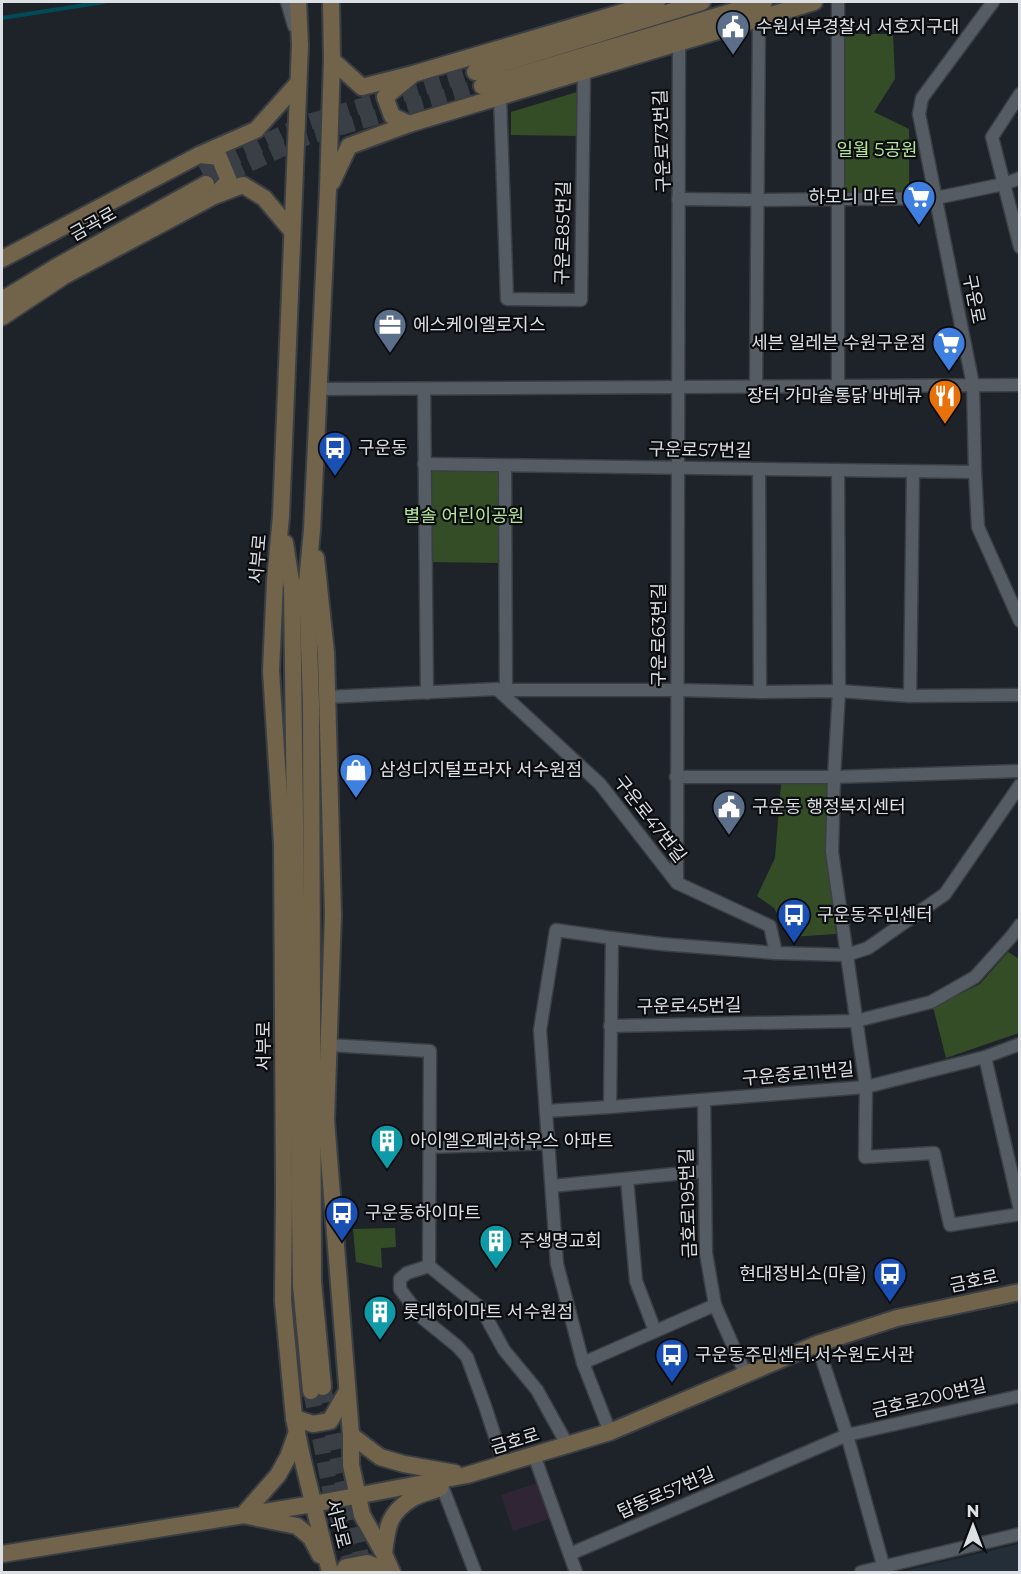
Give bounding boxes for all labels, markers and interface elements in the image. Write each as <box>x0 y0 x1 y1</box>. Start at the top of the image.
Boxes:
public building icon: 수원서부경찰서 서호지구대 <box>715 9 751 56</box>
place label: 수원서부경찰서 서호지구대 <box>756 16 959 38</box>
street label: 구운로73번길 <box>649 89 675 193</box>
park label: 일월 5공원 <box>836 139 918 161</box>
supermarket icon: 하모니 마트 <box>901 179 937 226</box>
street label: 구운로85번길 <box>551 181 575 285</box>
place label: 하모니 마트 <box>808 186 896 208</box>
street label: 금곡로 <box>66 202 120 246</box>
street label: 구운로 <box>958 273 990 325</box>
office icon: 에스케이엘로지스 <box>372 307 408 354</box>
place label: 에스케이엘로지스 <box>413 314 545 336</box>
supermarket icon: 세븐 일레븐 수원구운점 <box>931 325 967 372</box>
place label: 세븐 일레븐 수원구운점 <box>751 332 926 354</box>
restaurant icon: 장터 가마솥통닭 바베큐 <box>927 378 963 425</box>
place label: 장터 가마솥통닭 바베큐 <box>747 385 922 407</box>
bus stop icon: 구운동 <box>317 430 353 477</box>
place label: 구운동 <box>358 437 408 459</box>
street label: 구운로57번길 <box>648 438 752 462</box>
park label: 별솔 어린이공원 <box>404 505 524 527</box>
street label: 서부로 <box>245 533 271 585</box>
street label: 구운로63번길 <box>648 583 670 687</box>
shop icon: 삼성디지털프라자 서수원점 <box>338 752 374 799</box>
place label: 삼성디지털프라자 서수원점 <box>379 759 582 781</box>
street label: 구운로47번길 <box>609 771 691 867</box>
public building icon: 구운동 행정복지센터 <box>711 789 747 836</box>
place label: 구운동 행정복지센터 <box>752 796 906 818</box>
bus stop icon: 구운동주민센터 <box>776 897 812 944</box>
place label: 구운동주민센터 <box>817 904 933 926</box>
street label: 구운로45번길 <box>636 994 742 1018</box>
street label: 서부로 <box>253 1021 275 1071</box>
street label: 구운중로11번길 <box>741 1058 855 1090</box>
building icon: 아이엘오페라하우스 아파트 <box>369 1123 405 1170</box>
place label: 아이엘오페라하우스 아파트 <box>410 1130 613 1152</box>
street label: 금호로195번길 <box>675 1147 701 1259</box>
bus stop icon: 구운동하이마트 <box>324 1195 360 1242</box>
place label: 구운동하이마트 <box>365 1202 481 1224</box>
building icon: 주생명교회 <box>478 1223 514 1270</box>
place label: 주생명교회 <box>519 1230 602 1252</box>
bus stop icon: 현대정비소(마을) <box>872 1256 908 1303</box>
place label: 현대정비소(마을) <box>739 1263 867 1285</box>
street label: 금호로 <box>947 1265 1001 1297</box>
building icon: 롯데하이마트 서수원점 <box>362 1294 398 1341</box>
place label: 롯데하이마트 서수원점 <box>403 1301 573 1323</box>
bus stop icon: 구운동주민센터.서수원도서관 <box>654 1337 690 1384</box>
place label: 구운동주민센터.서수원도서관 <box>695 1344 915 1366</box>
street label: 금호로200번길 <box>870 1374 988 1422</box>
street label: 금호로 <box>488 1423 542 1459</box>
street label: 탑동로57번길 <box>614 1463 718 1523</box>
north arrow <box>943 1496 1003 1556</box>
street label: 서부로 <box>321 1497 355 1551</box>
text: N <box>967 1502 979 1521</box>

